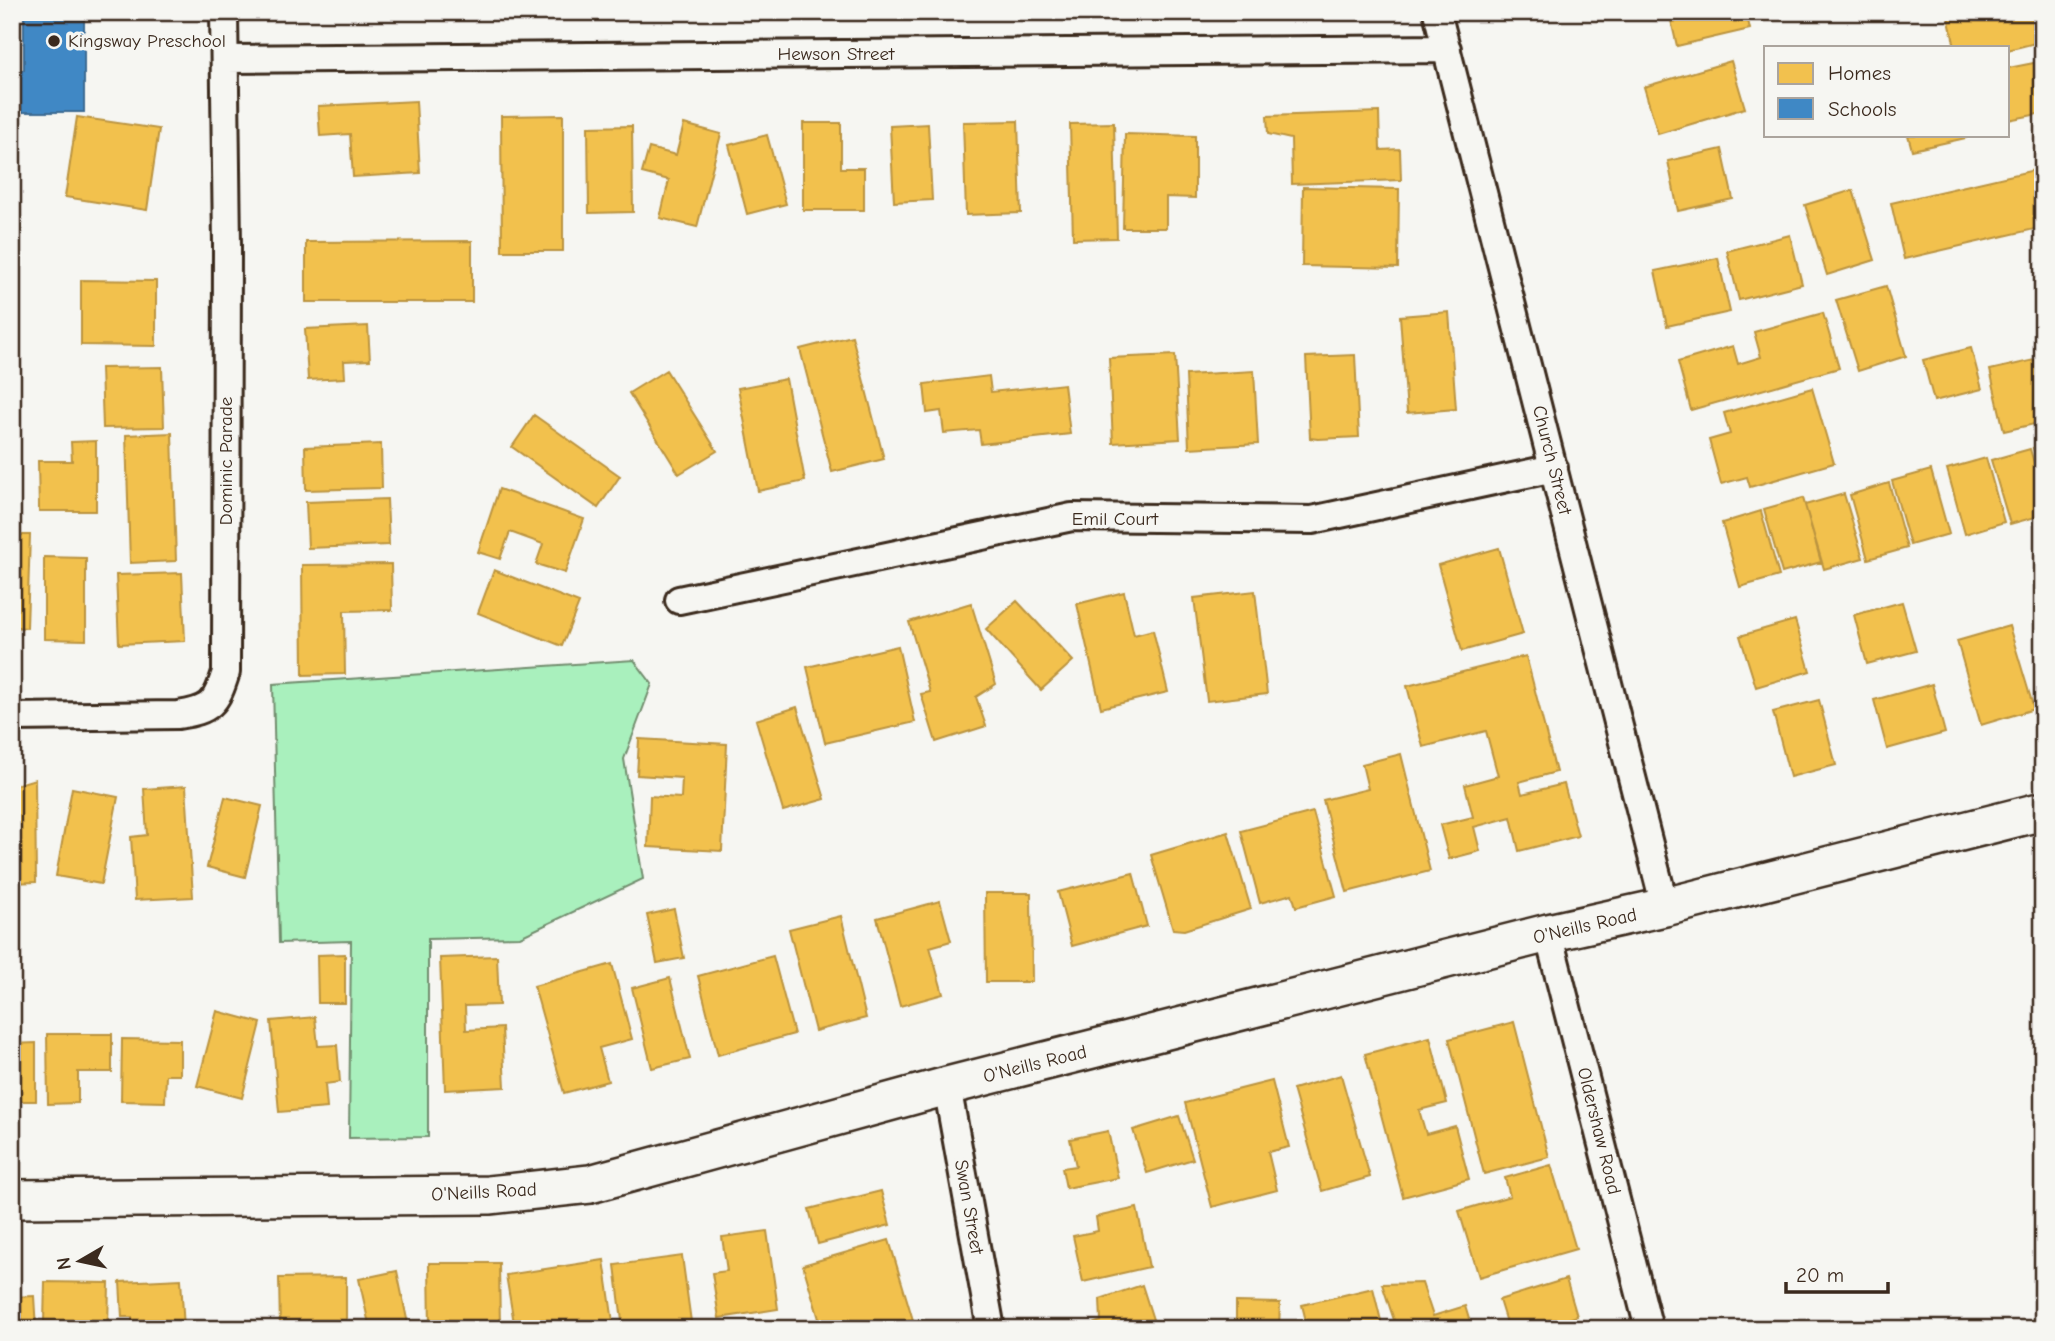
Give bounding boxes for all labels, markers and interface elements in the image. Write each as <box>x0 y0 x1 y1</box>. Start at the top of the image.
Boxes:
place label: Kingsway Preschool <box>68 30 226 52</box>
marker: Kingsway Preschool <box>46 33 62 49</box>
street label: Hewson Street <box>778 43 895 65</box>
legend <box>1764 46 2010 136</box>
text: Homes <box>1828 61 1891 85</box>
text: Schools <box>1828 97 1897 121</box>
street label: Dominic Parade <box>215 397 237 525</box>
street label: Church Street <box>1528 403 1576 517</box>
street label: Emil Court <box>1072 508 1159 530</box>
street label: O'Neills Road <box>1531 903 1639 949</box>
street label: O'Neills Road <box>981 1041 1089 1087</box>
street label: Oldershaw Road <box>1573 1065 1625 1197</box>
street label: Swan Street <box>950 1158 988 1257</box>
street label: O'Neills Road <box>431 1178 537 1206</box>
north arrow <box>46 1226 116 1296</box>
scale bar <box>1786 1250 1887 1294</box>
text: N <box>52 1256 76 1271</box>
text: 20 m <box>1796 1263 1844 1287</box>

